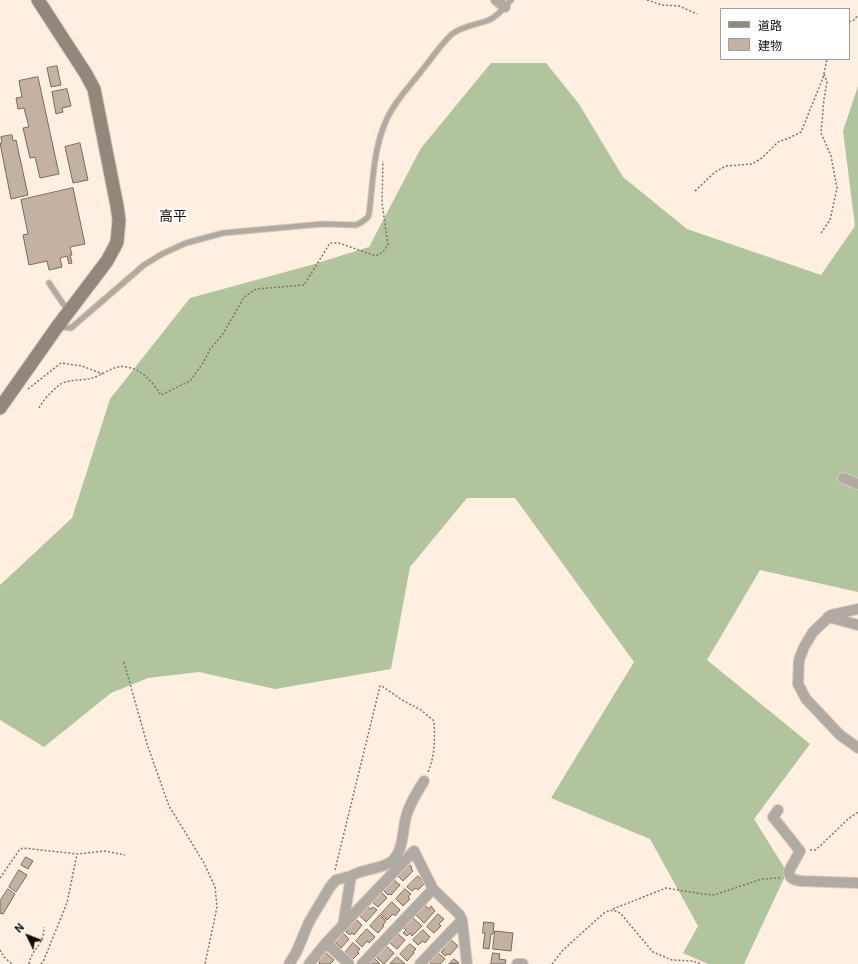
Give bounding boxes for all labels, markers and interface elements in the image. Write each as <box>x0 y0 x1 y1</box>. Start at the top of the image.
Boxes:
legend <box>720 8 850 60</box>
text: 道路 <box>758 18 782 32</box>
text: 建物 <box>758 38 782 52</box>
district label: 高平 <box>159 208 187 224</box>
north arrow <box>8 916 48 956</box>
text: N <box>11 920 26 935</box>

